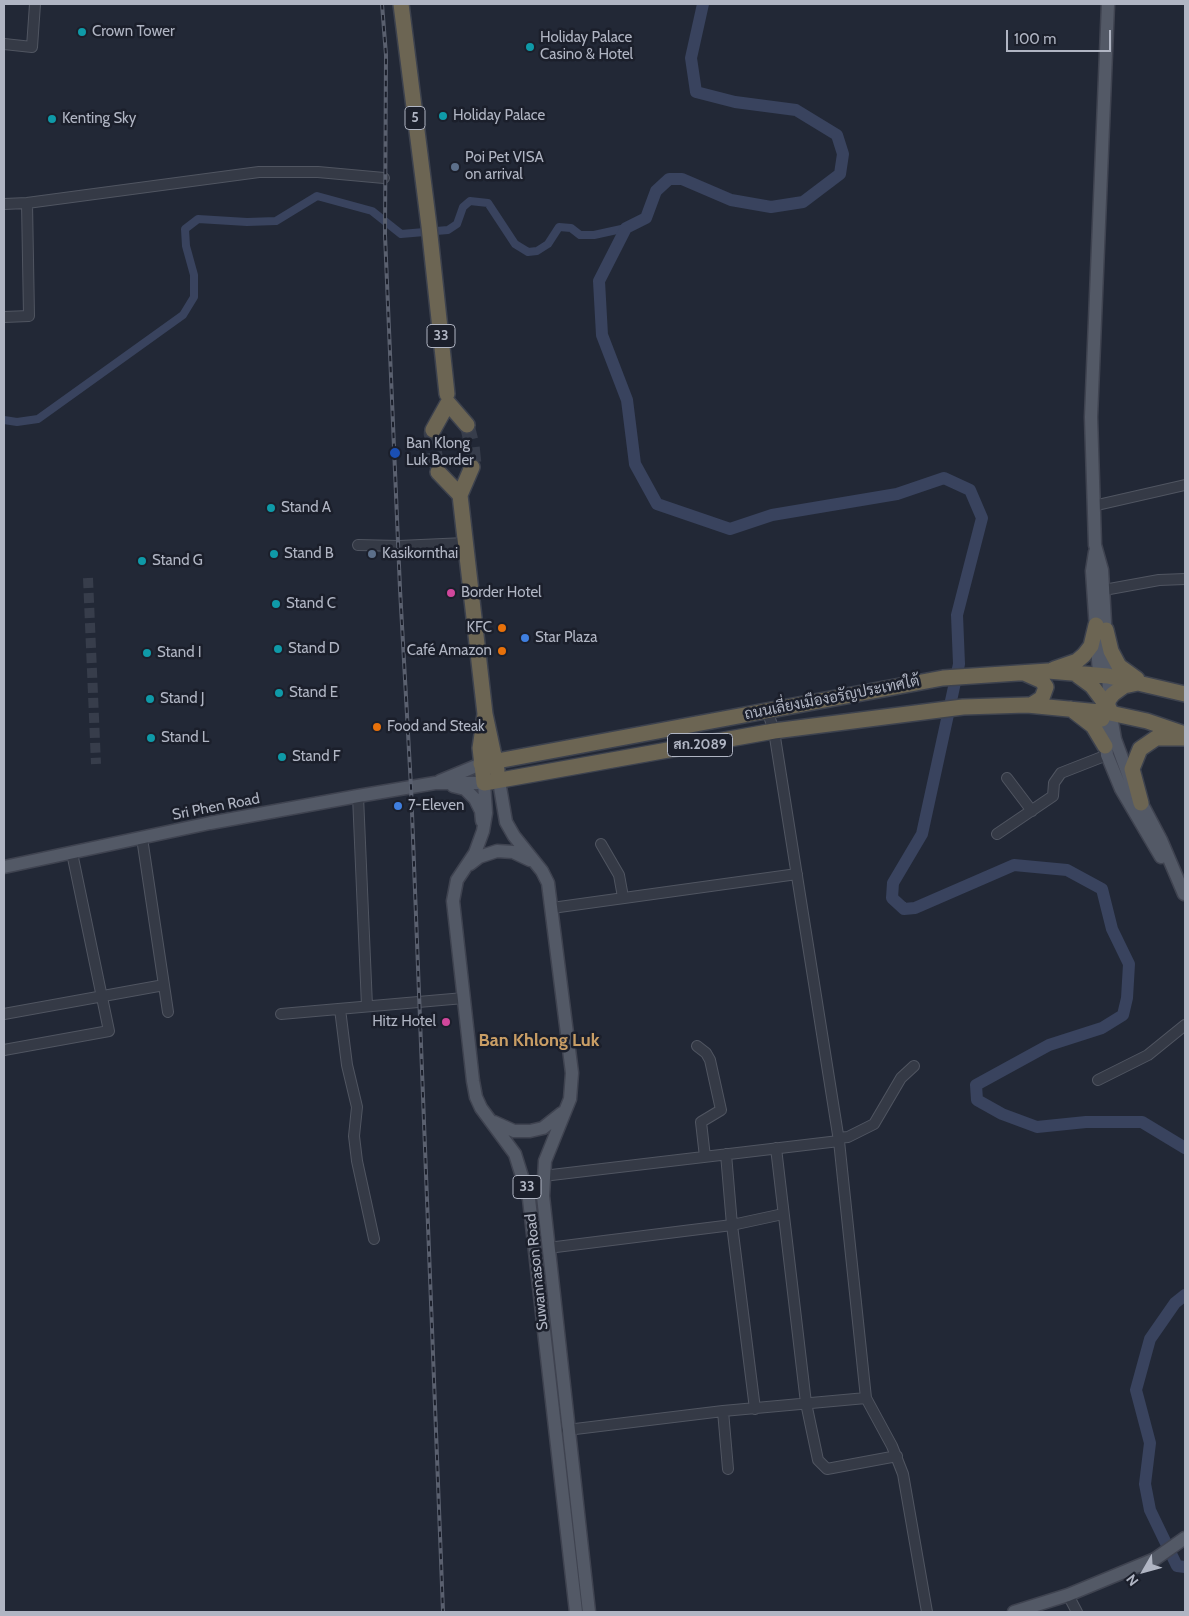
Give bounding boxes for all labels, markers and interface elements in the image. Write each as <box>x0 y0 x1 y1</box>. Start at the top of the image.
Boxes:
scale bar <box>1009 20 1114 52</box>
place label: Crown Tower <box>92 23 175 41</box>
marker: Crown Tower <box>76 26 88 38</box>
place label: Holiday Palace Casino & Hotel <box>540 29 633 64</box>
text: 100 m <box>1014 30 1056 48</box>
marker: Holiday Palace Casino & Hotel <box>524 41 536 53</box>
road number: 5 <box>405 106 425 130</box>
place label: Holiday Palace <box>453 107 545 125</box>
place label: Kenting Sky <box>62 110 136 128</box>
marker: Holiday Palace <box>437 110 449 122</box>
marker: Kenting Sky <box>46 113 58 125</box>
place label: Poi Pet VISA on arrival <box>465 149 544 184</box>
marker: Poi Pet VISA on arrival <box>449 161 461 173</box>
road number: 33 <box>427 324 455 348</box>
place label: Ban Klong Luk Border <box>406 435 474 470</box>
marker: Ban Klong Luk Border <box>388 446 402 460</box>
place label: Stand A <box>281 499 331 517</box>
marker: Stand A <box>265 502 277 514</box>
place label: Stand B <box>284 545 334 563</box>
place label: Kasikornthai <box>382 545 458 563</box>
marker: Stand B <box>268 548 280 560</box>
marker: Kasikornthai <box>366 548 378 560</box>
place label: Stand G <box>152 552 203 570</box>
marker: Stand G <box>136 555 148 567</box>
place label: Border Hotel <box>461 584 542 602</box>
marker: Border Hotel <box>445 587 457 599</box>
place label: Stand C <box>286 595 336 613</box>
marker: Stand C <box>270 598 282 610</box>
place label: KFC <box>467 619 492 637</box>
marker: KFC <box>496 622 508 634</box>
place label: Star Plaza <box>535 629 597 647</box>
marker: Star Plaza <box>519 632 531 644</box>
place label: Stand D <box>288 640 340 658</box>
place label: Café Amazon <box>407 642 492 660</box>
marker: Stand D <box>272 643 284 655</box>
place label: Stand I <box>157 644 202 662</box>
marker: Café Amazon <box>496 645 508 657</box>
marker: Stand I <box>141 647 153 659</box>
street label: ถนนเลี่ยงเมืองอรัญประเทศใต้ <box>743 672 921 724</box>
place label: Stand E <box>289 684 338 702</box>
marker: Stand E <box>273 687 285 699</box>
place label: Stand J <box>160 690 205 708</box>
marker: Stand J <box>144 693 156 705</box>
place label: Food and Steak <box>387 718 485 736</box>
marker: Food and Steak <box>371 721 383 733</box>
place label: Stand L <box>161 729 209 747</box>
marker: Stand L <box>145 732 157 744</box>
road number: สก.2089 <box>668 734 732 756</box>
place label: Stand F <box>292 748 341 766</box>
marker: Stand F <box>276 751 288 763</box>
street label: Sri Phen Road <box>171 790 261 824</box>
place label: 7-Eleven <box>408 797 464 815</box>
marker: 7-Eleven <box>392 800 404 812</box>
place label: Hitz Hotel <box>372 1013 436 1031</box>
marker: Hitz Hotel <box>440 1016 452 1028</box>
district label: Ban Khlong Luk <box>479 1030 599 1052</box>
road number: 33 <box>513 1176 541 1198</box>
street label: Suwannason Road <box>522 1213 552 1331</box>
north arrow <box>1119 1546 1169 1596</box>
text: N <box>1122 1571 1142 1590</box>

